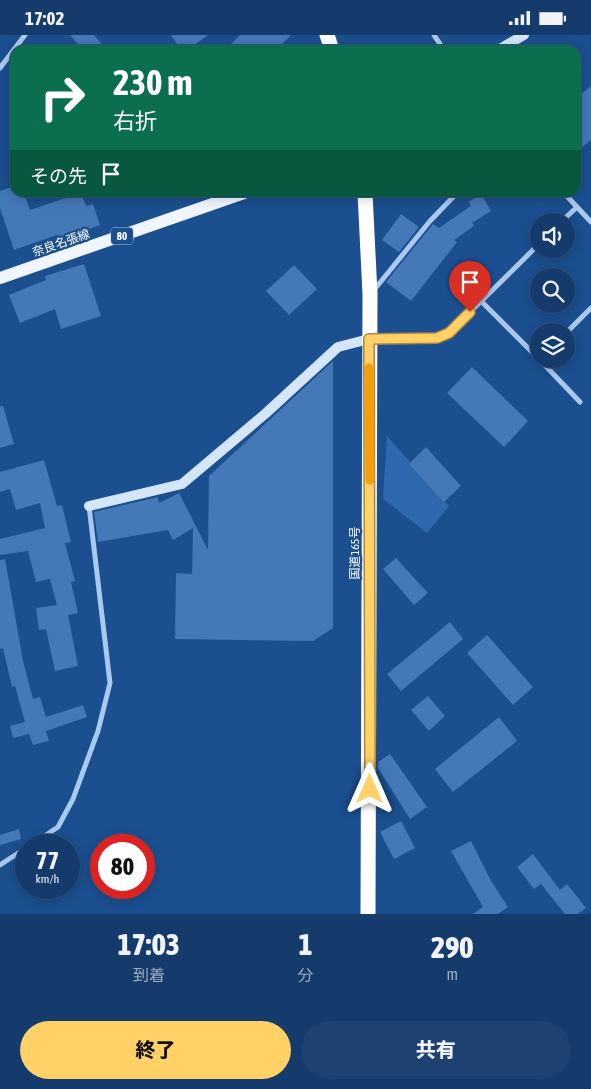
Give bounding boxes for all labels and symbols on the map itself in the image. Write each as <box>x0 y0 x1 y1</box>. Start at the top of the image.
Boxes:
street label: 奈良名張線 <box>30 227 92 259</box>
road number: 80 <box>111 227 133 245</box>
pin <box>449 261 491 312</box>
street label: 国道165号 <box>348 527 362 579</box>
position arrow <box>343 762 395 814</box>
speed limit sign: 80 <box>90 834 155 899</box>

